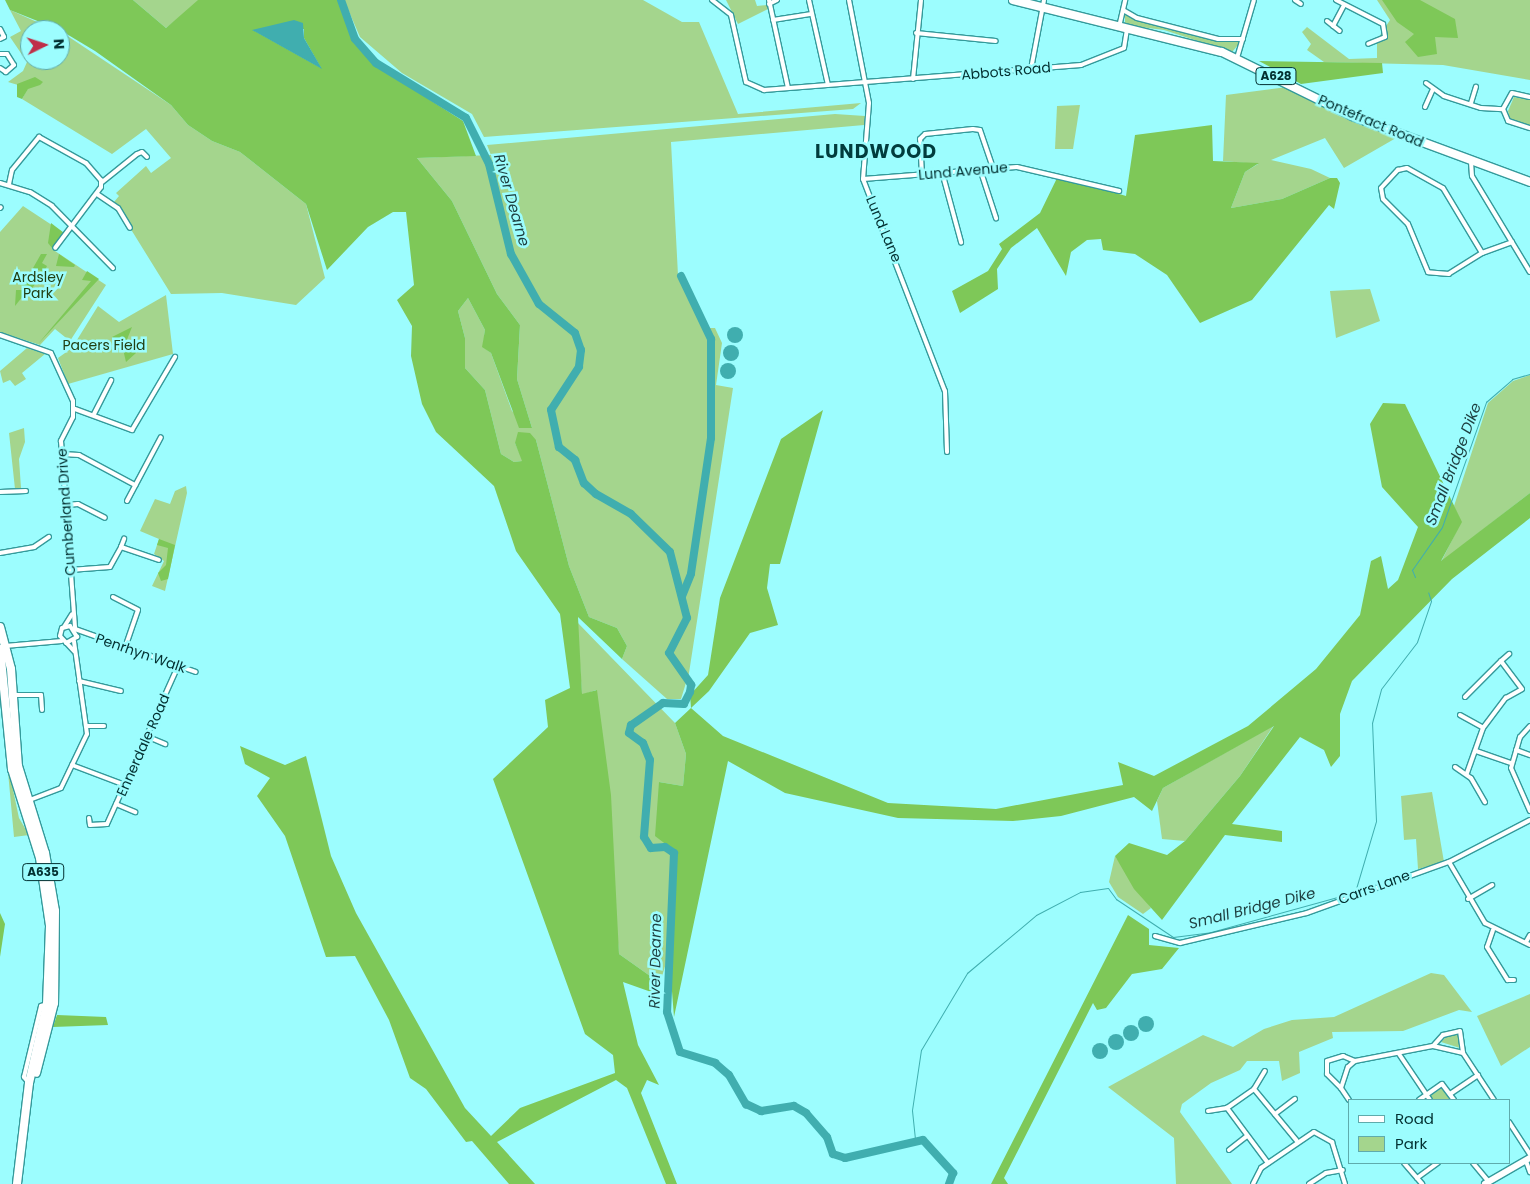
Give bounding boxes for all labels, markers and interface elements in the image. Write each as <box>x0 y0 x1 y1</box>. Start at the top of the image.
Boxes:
north arrow <box>20 20 70 70</box>
text: N <box>49 38 69 50</box>
street label: Abbots Road <box>961 59 1051 83</box>
road number: A628 <box>1255 66 1297 85</box>
street label: Pontefract Road <box>1316 91 1426 151</box>
district label: LUNDWOOD <box>814 141 938 163</box>
water label: River Dearne <box>490 152 534 248</box>
street label: Lund Avenue <box>918 159 1008 183</box>
street label: Lund Lane <box>863 193 905 265</box>
park label: Ardsley Park <box>12 269 64 302</box>
park label: Pacers Field <box>62 337 146 353</box>
water label: Small Bridge Dike <box>1421 400 1485 528</box>
street label: Cumberland Drive <box>53 448 79 576</box>
street label: Penrhyn Walk <box>94 630 188 676</box>
street label: Ennerdale Road <box>113 691 173 799</box>
road number: A635 <box>22 862 64 882</box>
street label: Carrs Lane <box>1336 866 1412 908</box>
water label: Small Bridge Dike <box>1187 884 1317 932</box>
water label: River Dearne <box>645 913 665 1009</box>
legend <box>1348 1099 1510 1164</box>
text: Road <box>1395 1108 1434 1129</box>
text: Park <box>1395 1133 1427 1154</box>

